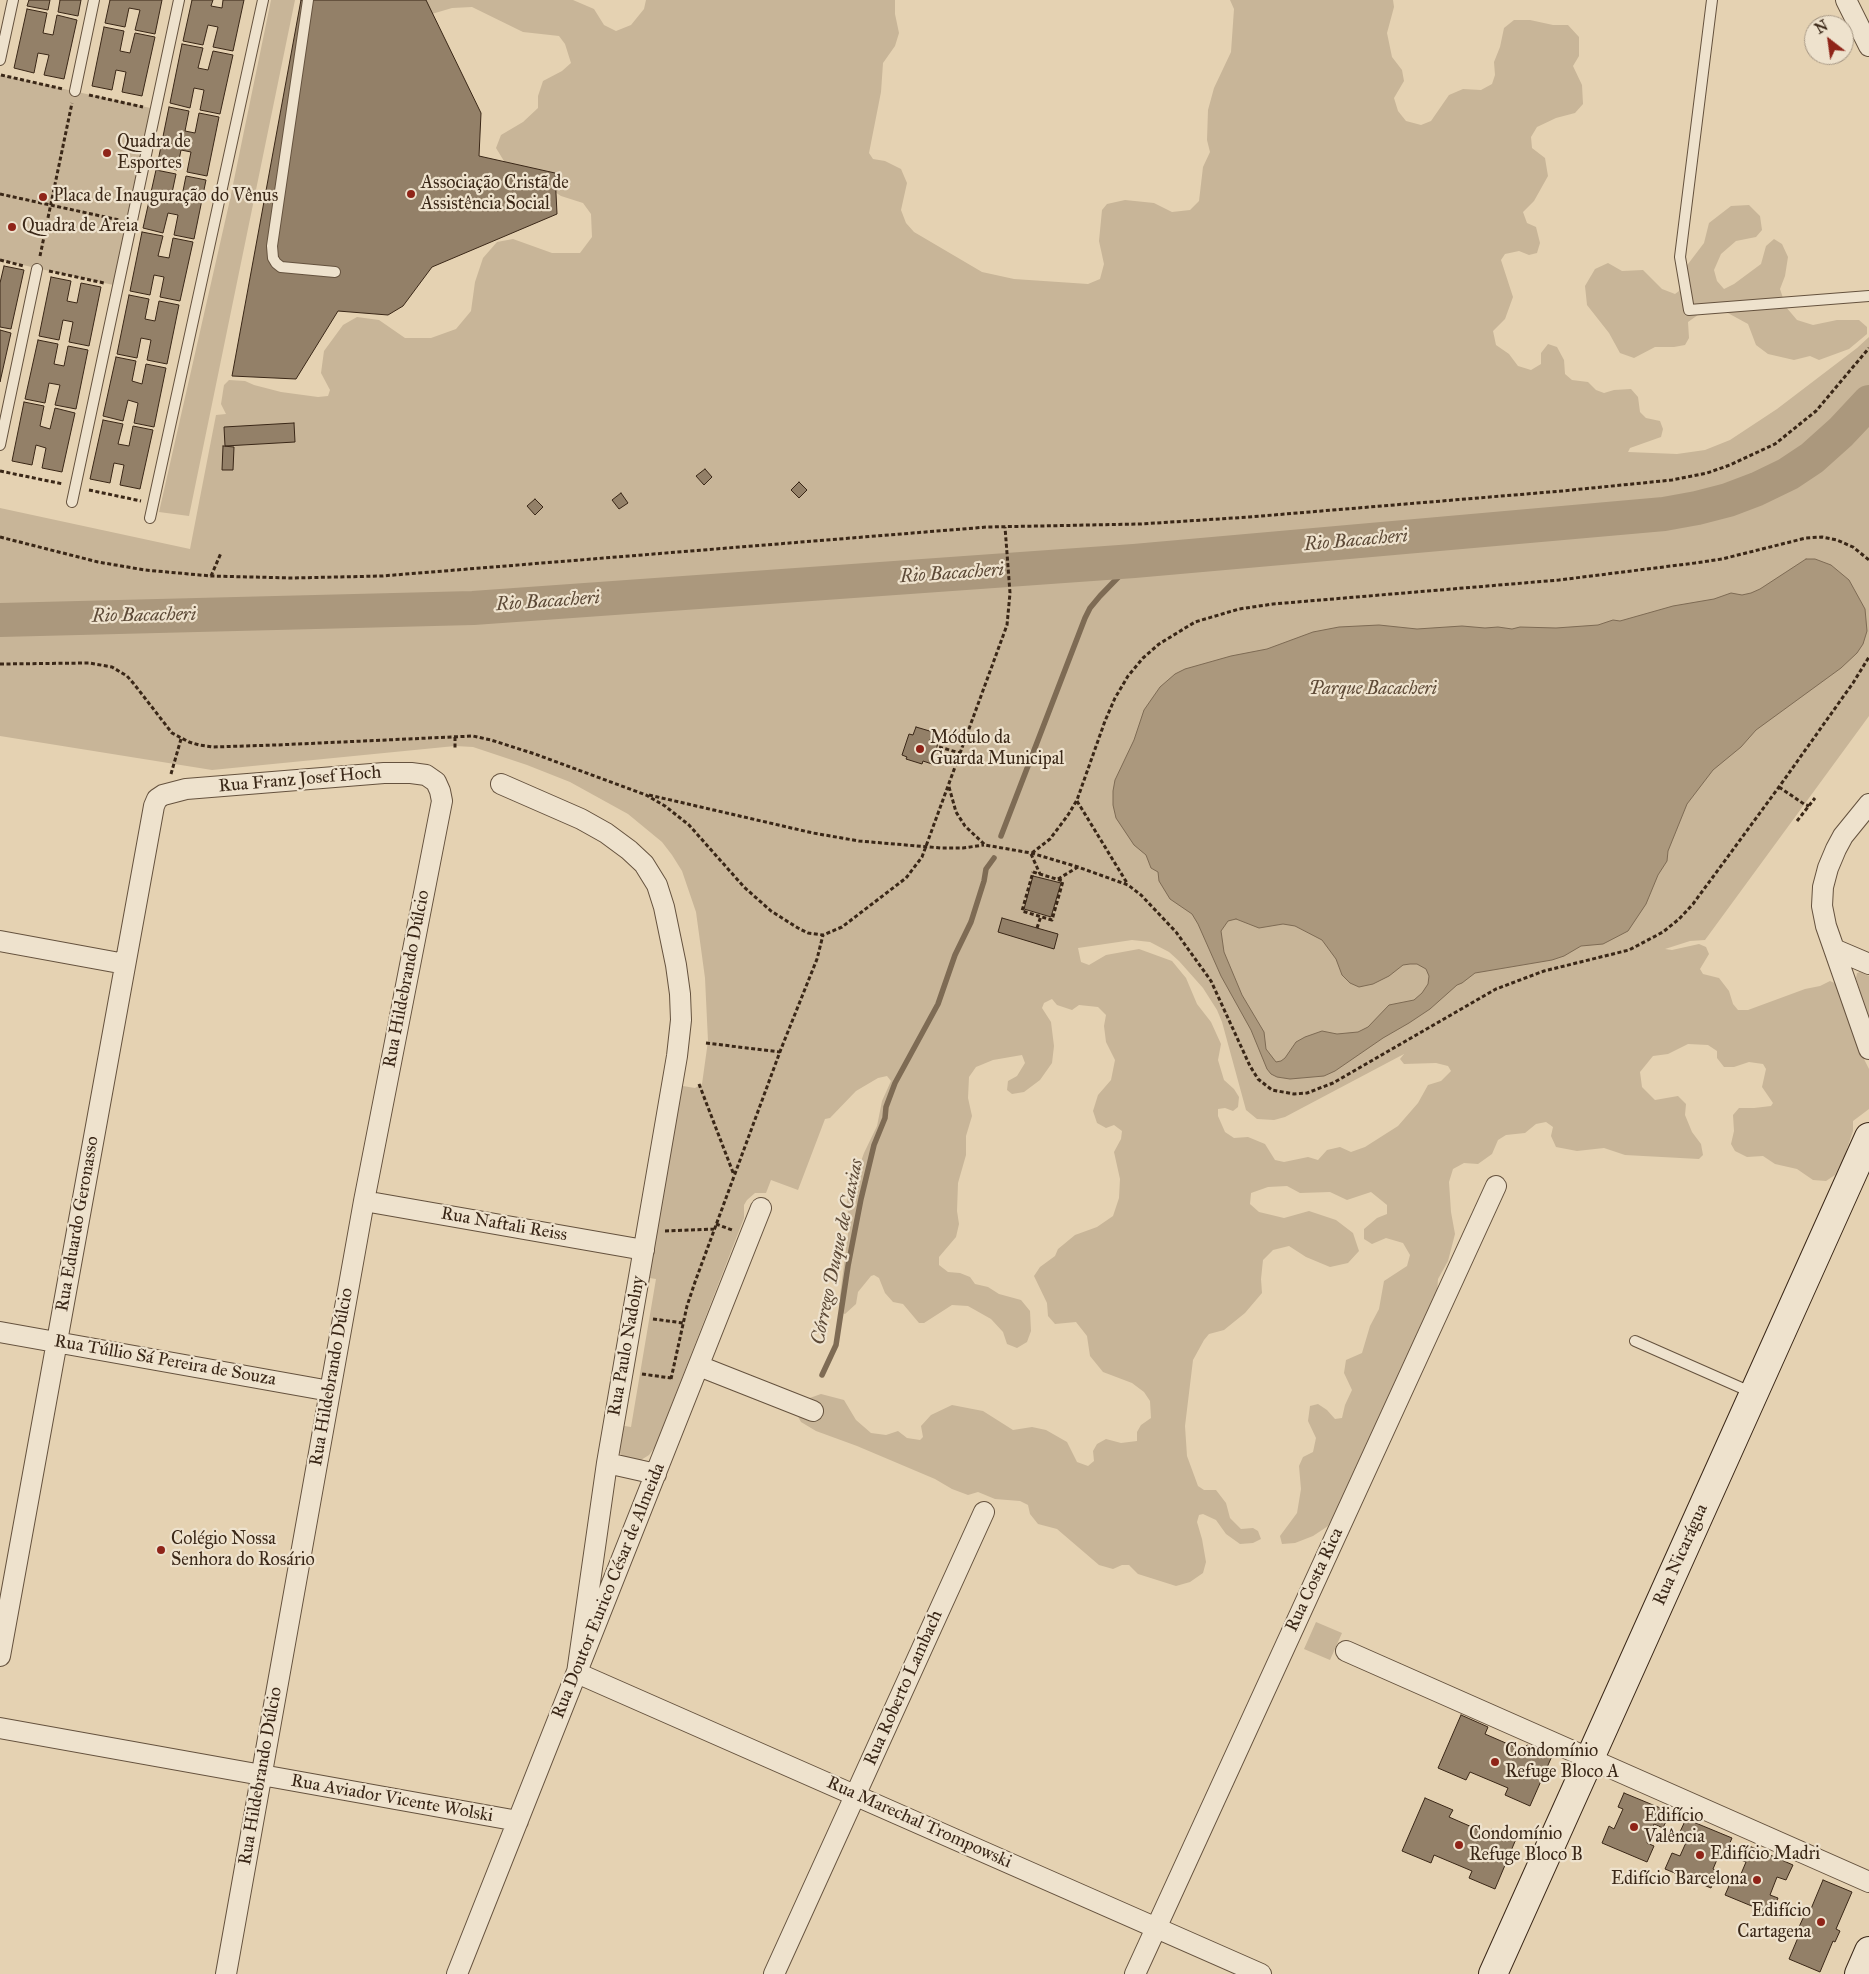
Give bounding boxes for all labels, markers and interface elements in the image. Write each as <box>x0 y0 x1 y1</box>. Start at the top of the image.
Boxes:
north arrow <box>1804 15 1854 65</box>
text: N <box>1812 17 1831 38</box>
place label: Quadra de Esportes <box>117 132 191 174</box>
marker: Quadra de Esportes <box>101 147 113 159</box>
place label: Associação Cristã de Assistência Social <box>421 173 569 215</box>
place label: Placa de Inauguração do Vênus <box>53 186 278 208</box>
marker: Associação Cristã de Assistência Social <box>405 188 417 200</box>
marker: Placa de Inauguração do Vênus <box>37 191 49 203</box>
place label: Quadra de Areia <box>22 216 138 238</box>
marker: Quadra de Areia <box>6 221 18 233</box>
water label: Rio Bacacheri <box>1303 525 1409 557</box>
water label: Rio Bacacheri <box>899 559 1005 589</box>
water label: Rio Bacacheri <box>495 587 601 617</box>
water label: Rio Bacacheri <box>92 604 196 628</box>
park label: Parque Bacacheri <box>1309 679 1437 701</box>
place label: Módulo da Guarda Municipal <box>930 728 1064 771</box>
marker: Módulo da Guarda Municipal <box>914 743 926 755</box>
street label: Rua Franz Josef Hoch <box>218 762 382 798</box>
street label: Rua Hildebrando Dúlcio <box>379 888 435 1070</box>
street label: Rua Eduardo Geronasso <box>52 1135 104 1313</box>
water label: Córrego Duque de Caxias <box>807 1157 869 1347</box>
street label: Rua Naftali Reiss <box>439 1203 569 1247</box>
street label: Rua Paulo Nadolny <box>604 1274 650 1418</box>
street label: Rua Hildebrando Dúlcio <box>306 1286 358 1468</box>
street label: Rua Túllio Sá Pereira de Souza <box>52 1331 278 1391</box>
street label: Rua Doutor Eurico César de Almeida <box>548 1460 670 1722</box>
street label: Rua Nicarágua <box>1649 1501 1713 1609</box>
street label: Rua Costa Rica <box>1282 1525 1348 1635</box>
place label: Colégio Nossa Senhora do Rosário <box>171 1529 315 1572</box>
marker: Colégio Nossa Senhora do Rosário <box>155 1544 167 1556</box>
street label: Rua Roberto Lambach <box>860 1607 948 1769</box>
street label: Rua Hildebrando Dúlcio <box>235 1685 287 1867</box>
place label: Condomínio Refuge Bloco A <box>1505 1741 1619 1784</box>
marker: Condomínio Refuge Bloco A <box>1489 1756 1501 1768</box>
street label: Rua Aviador Vicente Wolski <box>289 1771 495 1827</box>
street label: Rua Marechal Trompowski <box>823 1772 1015 1874</box>
place label: Edifício Valência <box>1644 1806 1705 1848</box>
marker: Edifício Valência <box>1628 1821 1640 1833</box>
place label: Condomínio Refuge Bloco B <box>1469 1824 1583 1866</box>
marker: Condomínio Refuge Bloco B <box>1453 1839 1465 1851</box>
place label: Edifício Madri <box>1710 1844 1820 1866</box>
marker: Edifício Madri <box>1694 1849 1706 1861</box>
place label: Edifício Barcelona <box>1611 1869 1747 1891</box>
marker: Edifício Barcelona <box>1751 1874 1763 1886</box>
place label: Edifício Cartagena <box>1737 1901 1811 1944</box>
marker: Edifício Cartagena <box>1815 1916 1827 1928</box>

